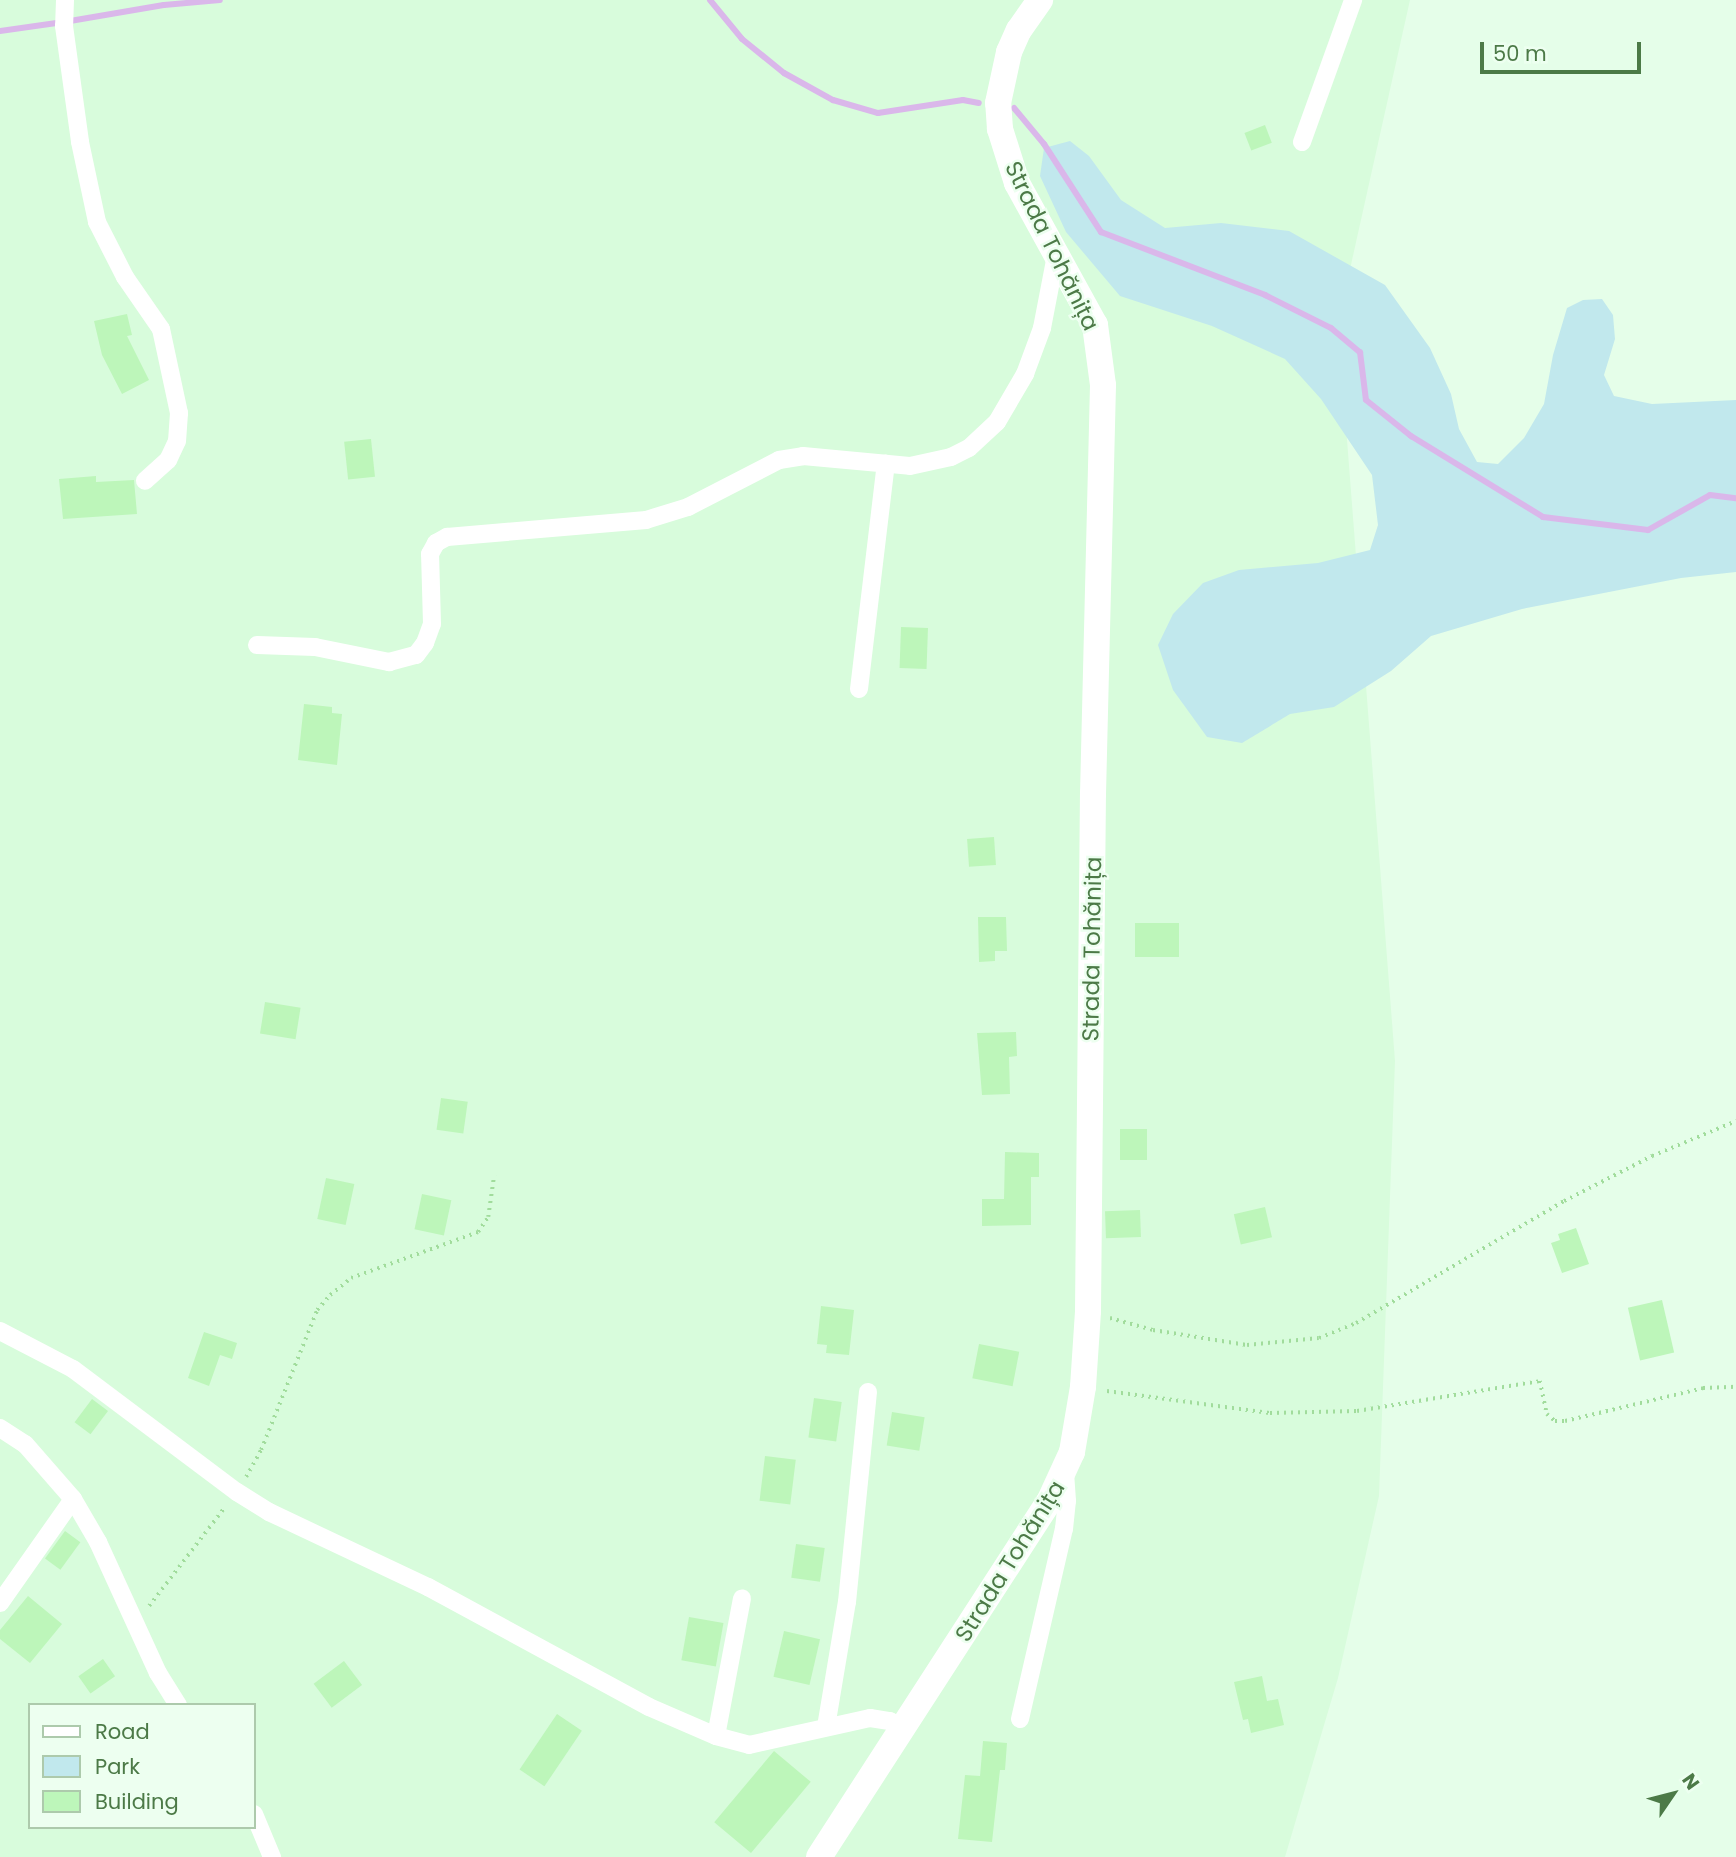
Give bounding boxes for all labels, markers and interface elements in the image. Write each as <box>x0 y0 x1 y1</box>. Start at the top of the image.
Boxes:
scale bar <box>1484 28 1645 72</box>
text: 50 m <box>1493 39 1547 68</box>
street label: Strada Tohănița <box>999 157 1105 335</box>
street label: Strada Tohănița <box>1077 856 1107 1042</box>
street label: Strada Tohănița <box>949 1475 1071 1647</box>
legend <box>28 1703 256 1829</box>
text: Road <box>95 1717 150 1746</box>
text: Park <box>95 1752 140 1781</box>
north arrow <box>1638 1759 1708 1829</box>
text: N <box>1675 1768 1706 1795</box>
text: Building <box>95 1787 179 1816</box>

